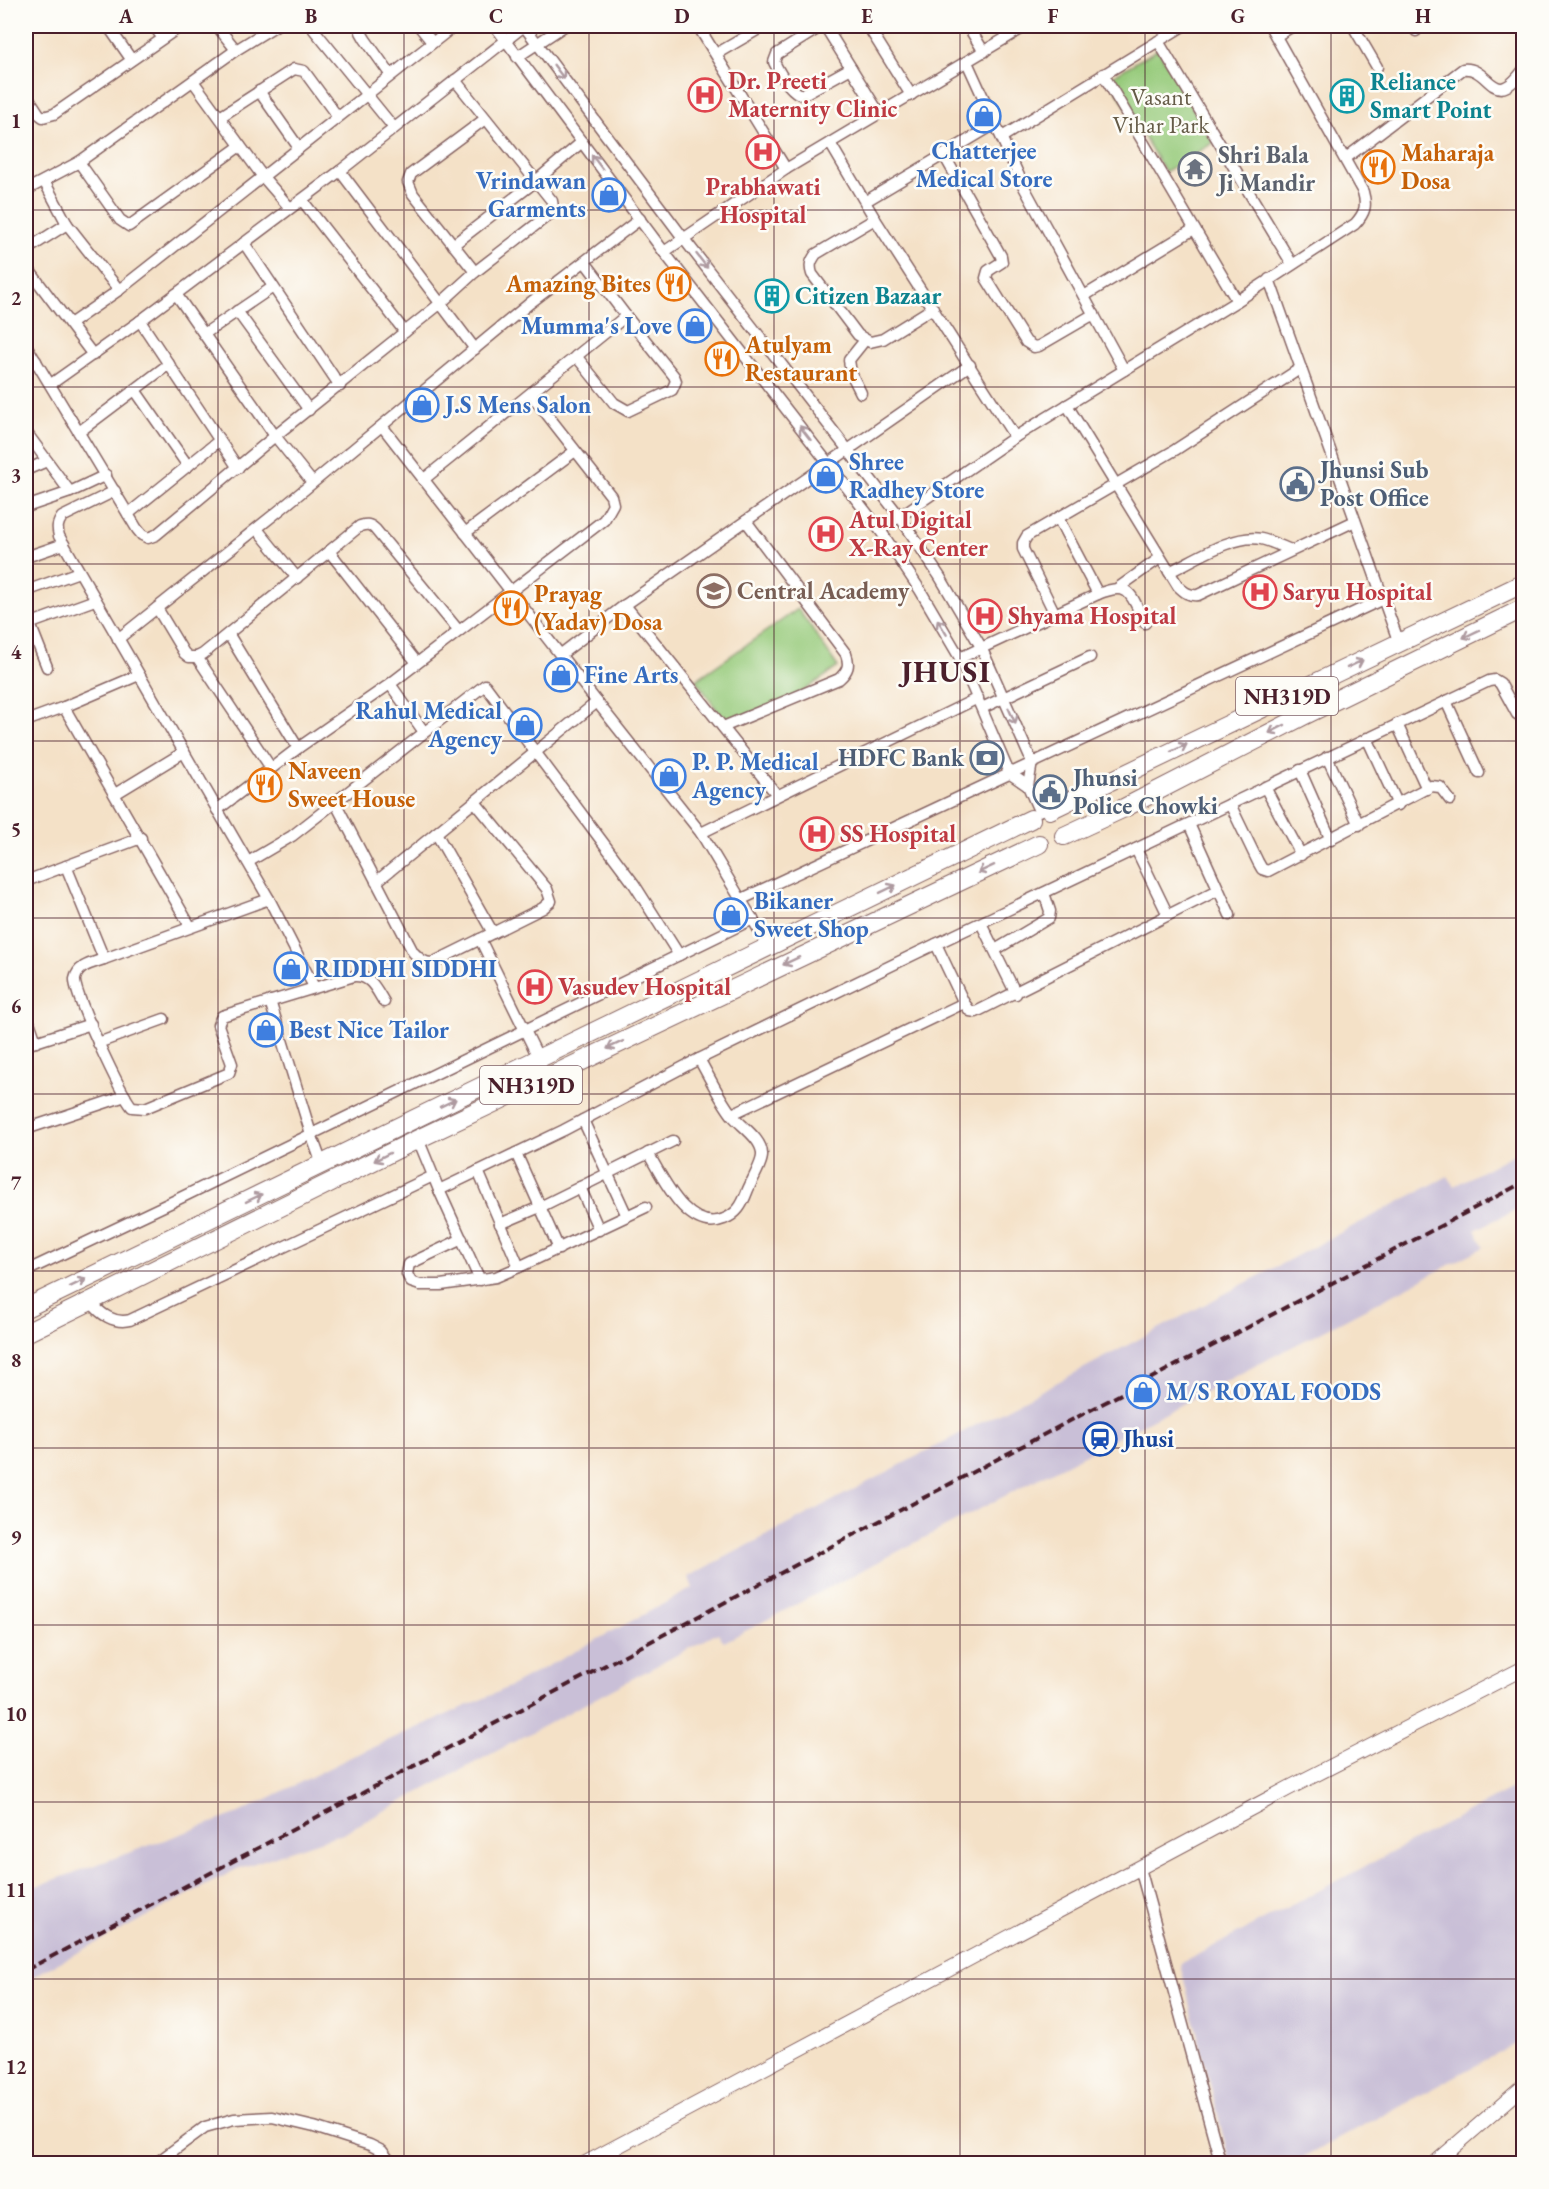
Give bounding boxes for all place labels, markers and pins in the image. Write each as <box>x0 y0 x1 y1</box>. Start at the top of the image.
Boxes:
place label: Dr. Preeti Maternity Clinic <box>728 65 897 125</box>
place label: Reliance Smart Point <box>1370 66 1492 125</box>
hospital icon: Dr. Preeti Maternity Clinic <box>687 77 723 113</box>
building icon: Reliance Smart Point <box>1329 78 1365 114</box>
shop icon: Chatterjee Medical Store <box>966 98 1002 134</box>
hospital icon: Prabhawati Hospital <box>745 134 781 170</box>
place label: Chatterjee Medical Store <box>916 135 1052 194</box>
place label: Maharaja Dosa <box>1401 137 1495 196</box>
place label: Shri Bala Ji Mandir <box>1216 139 1315 198</box>
restaurant icon: Maharaja Dosa <box>1360 149 1396 185</box>
temple icon: Shri Bala Ji Mandir <box>1177 151 1213 187</box>
place label: Vrindawan Garments <box>476 165 586 224</box>
place label: Prabhawati Hospital <box>705 171 821 230</box>
shop icon: Vrindawan Garments <box>591 177 627 213</box>
restaurant icon: Amazing Bites <box>656 266 692 302</box>
place label: Amazing Bites <box>505 268 651 300</box>
building icon: Citizen Bazaar <box>754 278 790 314</box>
place label: Citizen Bazaar <box>795 280 942 311</box>
shop icon: Mumma's Love <box>677 308 713 344</box>
place label: Mumma's Love <box>521 310 672 341</box>
place label: Atulyam Restaurant <box>744 329 857 388</box>
restaurant icon: Atulyam Restaurant <box>704 341 740 377</box>
shop icon: J.S Mens Salon <box>404 387 440 423</box>
place label: J.S Mens Salon <box>443 389 592 420</box>
place label: Shree Radhey Store <box>849 446 984 506</box>
place label: Jhunsi Sub Post Office <box>1318 454 1429 513</box>
shop icon: Shree Radhey Store <box>808 458 844 494</box>
public building icon: Jhunsi Sub Post Office <box>1279 466 1315 502</box>
place label: Atul Digital X-Ray Center <box>848 504 988 564</box>
hospital icon: Atul Digital X-Ray Center <box>808 516 844 552</box>
school or university icon: Central Academy <box>696 573 732 609</box>
hospital icon: Saryu Hospital <box>1242 574 1278 610</box>
place label: Central Academy <box>737 575 910 607</box>
place label: Saryu Hospital <box>1283 576 1433 608</box>
place label: Prayag (Yadav) Dosa <box>534 578 663 637</box>
restaurant icon: Prayag (Yadav) Dosa <box>493 590 529 626</box>
hospital icon: Shyama Hospital <box>967 598 1003 634</box>
place label: Shyama Hospital <box>1008 600 1176 632</box>
shop icon: Fine Arts <box>543 657 579 693</box>
place label: Fine Arts <box>584 659 678 690</box>
place label: Rahul Medical Agency <box>355 695 502 755</box>
shop icon: Rahul Medical Agency <box>507 707 543 743</box>
bank icon: HDFC Bank <box>969 740 1005 776</box>
place label: HDFC Bank <box>838 742 965 773</box>
place label: P. P. Medical Agency <box>691 746 819 806</box>
place label: Naveen Sweet House <box>288 755 415 814</box>
shop icon: P. P. Medical Agency <box>651 758 687 794</box>
place label: Jhunsi Police Chowki <box>1071 762 1218 821</box>
restaurant icon: Naveen Sweet House <box>247 767 283 803</box>
public building icon: Jhunsi Police Chowki <box>1032 774 1068 810</box>
hospital icon: SS Hospital <box>799 816 835 852</box>
place label: SS Hospital <box>840 818 956 849</box>
place label: Bikaner Sweet Shop <box>754 885 869 944</box>
shop icon: Bikaner Sweet Shop <box>713 897 749 933</box>
shop icon: RIDDHI SIDDHI <box>273 951 309 987</box>
place label: RIDDHI SIDDHI <box>314 953 497 984</box>
hospital icon: Vasudev Hospital <box>517 969 553 1005</box>
place label: Vasudev Hospital <box>558 971 731 1002</box>
shop icon: Best Nice Tailor <box>248 1012 284 1048</box>
place label: Best Nice Tailor <box>289 1014 449 1045</box>
shop icon: M/S ROYAL FOODS <box>1125 1374 1161 1410</box>
place label: M/S ROYAL FOODS <box>1166 1376 1381 1407</box>
station icon: Jhusi <box>1082 1421 1118 1457</box>
place label: Jhusi <box>1121 1423 1174 1454</box>

